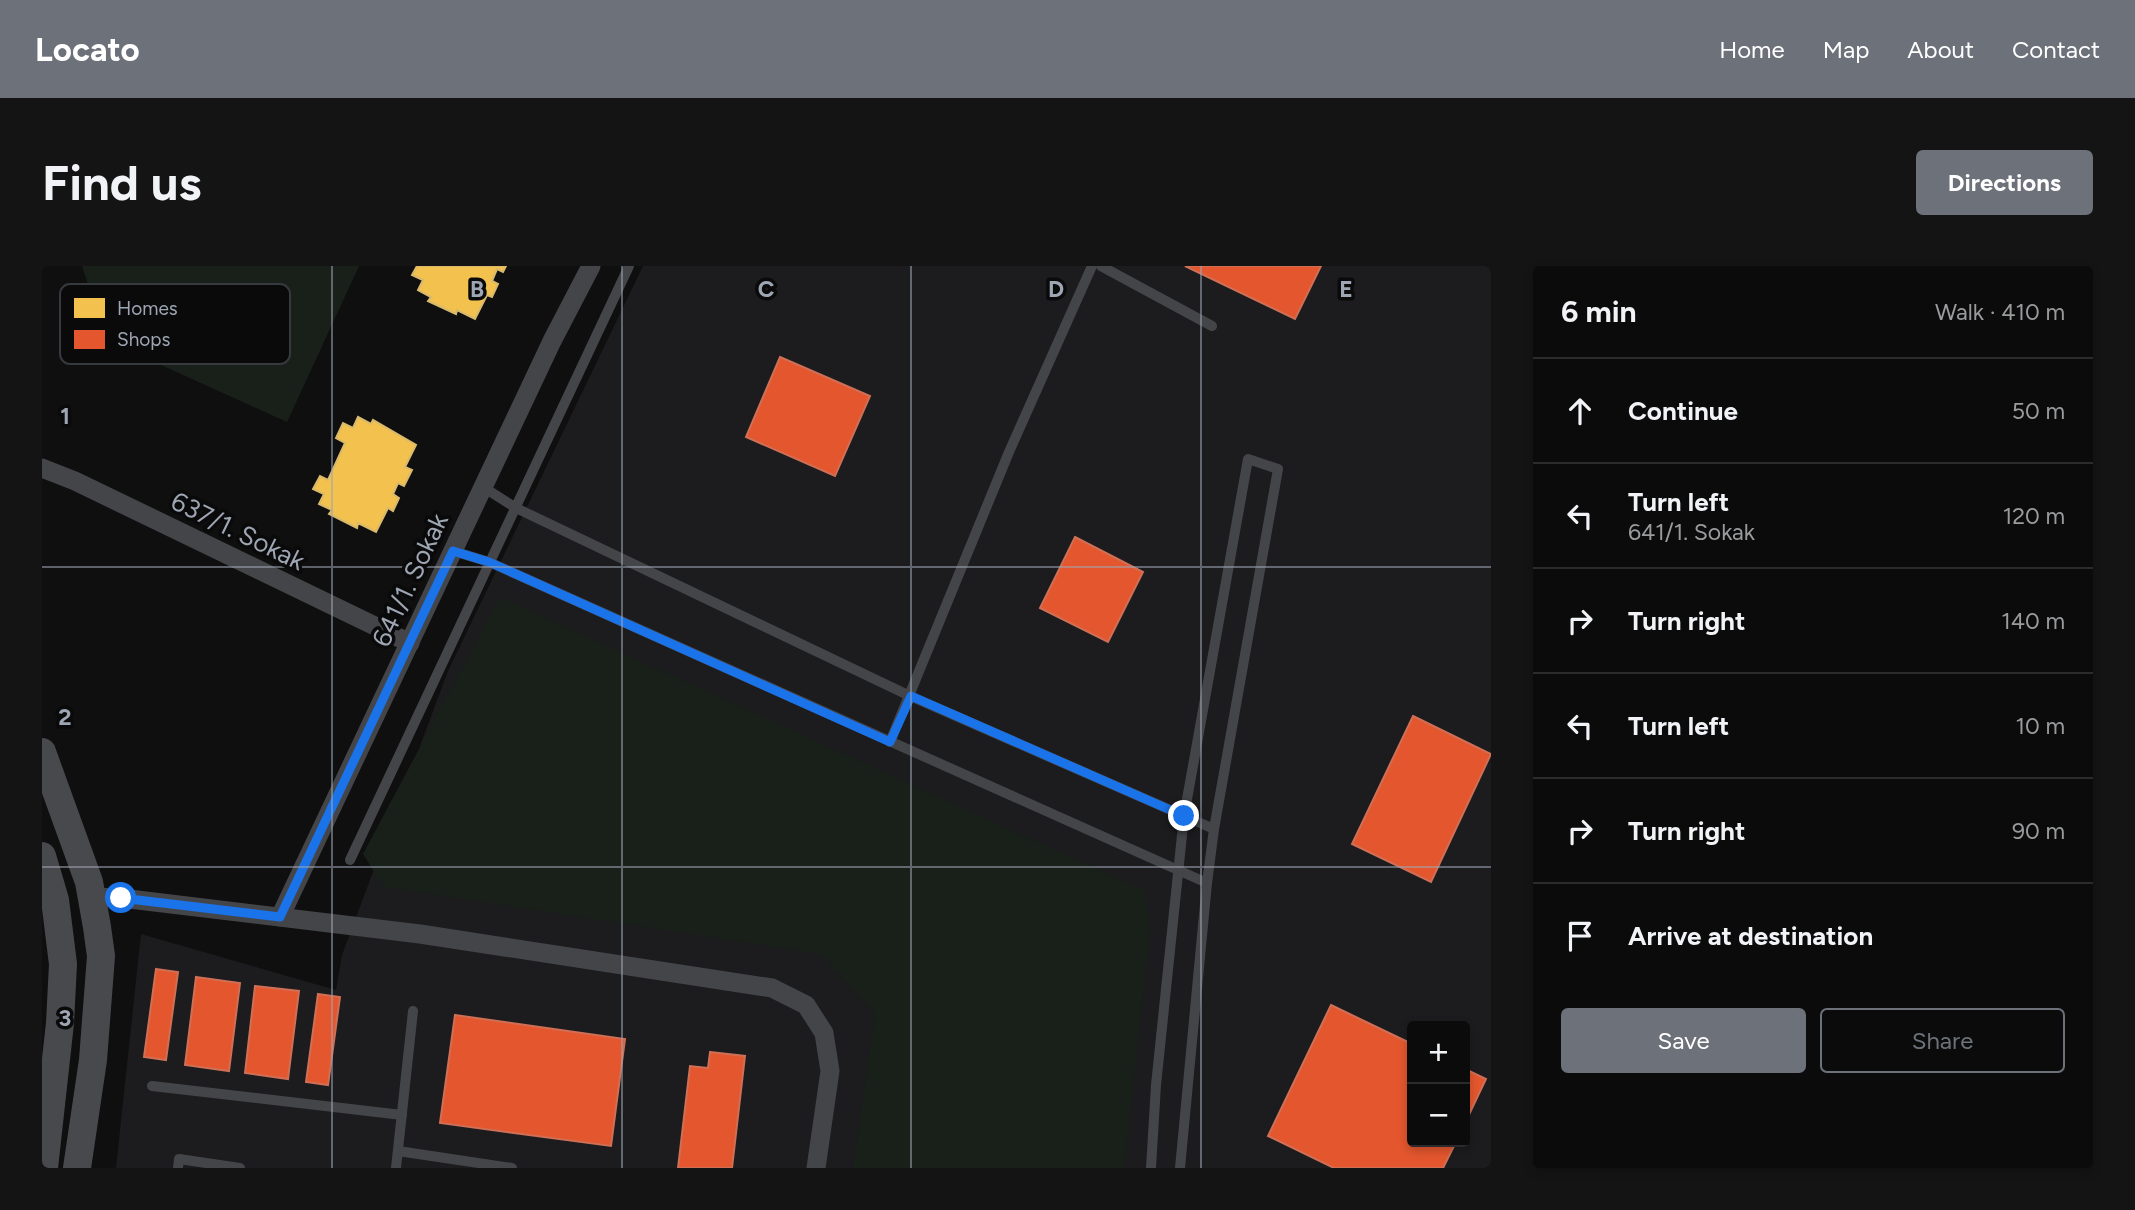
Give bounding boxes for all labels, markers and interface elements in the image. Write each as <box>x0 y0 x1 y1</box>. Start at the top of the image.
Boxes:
text: Locato <box>35 30 140 69</box>
text: Home <box>1719 35 1785 64</box>
text: Map <box>1823 35 1869 64</box>
text: About <box>1907 35 1974 64</box>
text: Contact <box>2012 35 2100 64</box>
button: Directions <box>1916 150 2093 215</box>
text: Find us <box>42 153 201 212</box>
text: B <box>470 275 484 303</box>
text: C <box>758 275 775 303</box>
text: D <box>1048 275 1064 303</box>
text: E <box>1339 275 1353 303</box>
legend <box>60 284 290 364</box>
text: 6 min <box>1561 293 1637 330</box>
text: Homes <box>117 297 178 320</box>
text: Walk · 410 m <box>1935 298 2065 326</box>
text: Shops <box>117 328 171 351</box>
icon: ahead <box>1561 392 1599 430</box>
text: Continue <box>1628 395 1738 427</box>
text: 50 m <box>2012 397 2065 425</box>
text: 1 <box>60 402 70 430</box>
street label: 637/1. Sokak <box>166 485 310 577</box>
text: Turn left <box>1628 486 1729 518</box>
icon: left <box>1561 497 1599 535</box>
text: 120 m <box>2003 502 2065 530</box>
street label: 641/1. Sokak <box>365 508 455 652</box>
text: 641/1. Sokak <box>1628 518 1755 546</box>
icon: right <box>1561 602 1599 640</box>
text: Turn right <box>1628 605 1745 637</box>
text: 140 m <box>2001 607 2065 635</box>
text: 2 <box>58 703 72 731</box>
icon: left <box>1561 707 1599 745</box>
text: Turn left <box>1628 710 1729 742</box>
text: 10 m <box>2016 712 2065 740</box>
route end <box>1168 800 1199 831</box>
icon: right <box>1561 812 1599 850</box>
text: Turn right <box>1628 815 1745 847</box>
text: 90 m <box>2012 817 2065 845</box>
route start <box>105 882 136 913</box>
icon: arrive <box>1561 917 1599 955</box>
text: Arrive at destination <box>1628 920 1873 952</box>
text: 3 <box>59 1004 71 1032</box>
button: Save <box>1561 1008 1806 1073</box>
button: Share <box>1820 1008 2065 1073</box>
map controls <box>1407 1021 1470 1147</box>
button: + <box>1407 1021 1470 1084</box>
button: − <box>1407 1084 1470 1147</box>

